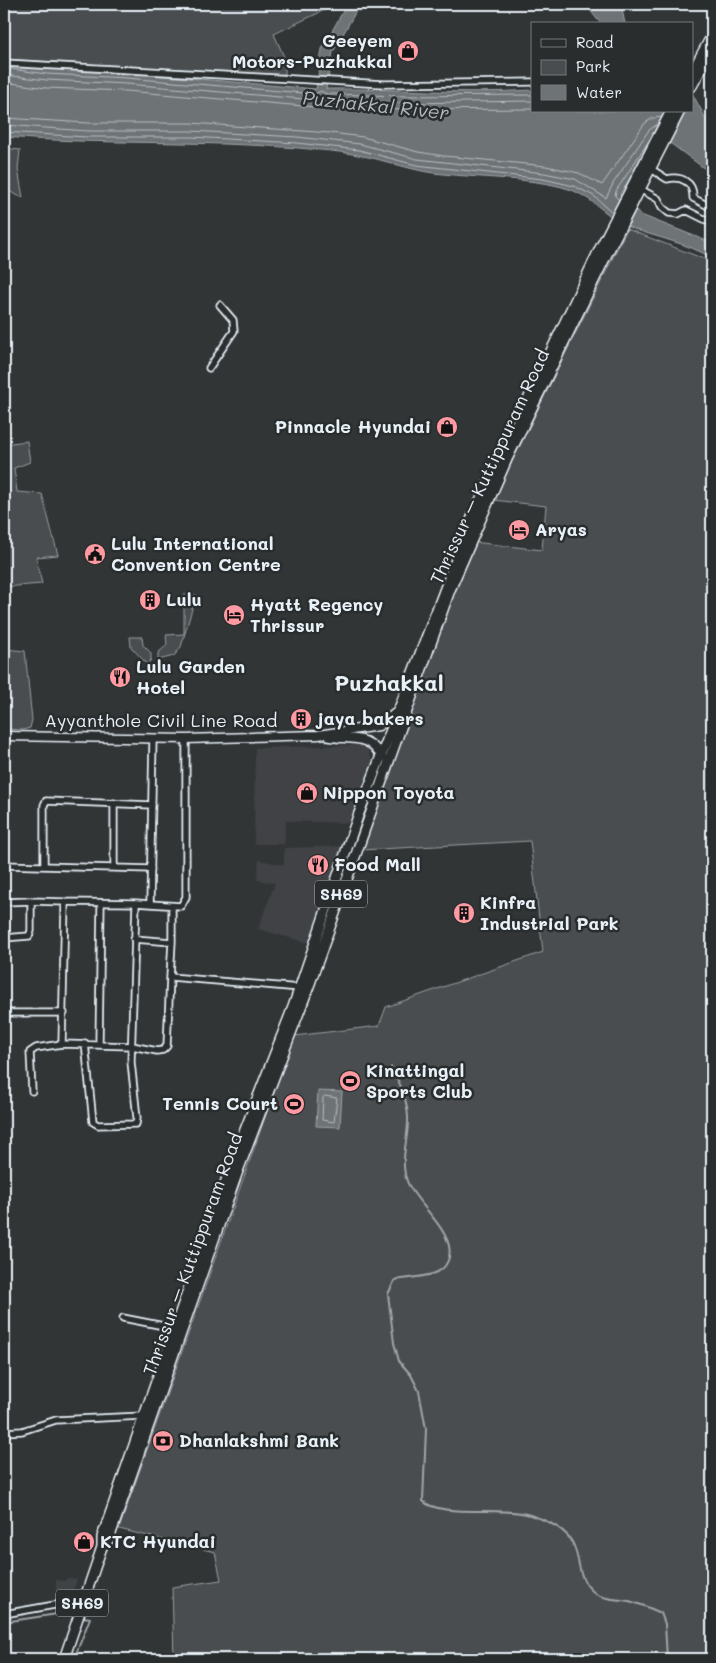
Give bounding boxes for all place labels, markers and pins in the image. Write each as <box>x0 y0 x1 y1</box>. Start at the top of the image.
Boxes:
place label: Geeyem Motors-Puzhakkal <box>232 28 392 73</box>
shop icon: Geeyem Motors-Puzhakkal <box>396 39 420 63</box>
place label: Pinnacle Hyundai <box>275 414 431 438</box>
shop icon: Pinnacle Hyundai <box>435 415 459 439</box>
place label: Aryas <box>535 517 587 541</box>
hotel icon: Aryas <box>507 518 531 542</box>
place label: Lulu International Convention Centre <box>111 531 281 576</box>
public building icon: Lulu International Convention Centre <box>83 542 107 566</box>
place label: Lulu <box>166 587 202 611</box>
building icon: Lulu <box>138 588 162 612</box>
place label: Hyatt Regency Thrissur <box>250 592 383 637</box>
hotel icon: Hyatt Regency Thrissur <box>222 603 246 627</box>
place label: Lulu Garden Hotel <box>136 654 245 699</box>
restaurant icon: Lulu Garden Hotel <box>108 665 132 689</box>
place label: jaya bakers <box>315 706 423 730</box>
building icon: jaya bakers <box>289 707 313 731</box>
place label: Nippon Toyota <box>323 780 454 804</box>
shop icon: Nippon Toyota <box>295 781 319 805</box>
place label: Food Mall <box>334 852 421 876</box>
restaurant icon: Food Mall <box>306 853 330 877</box>
place label: Kinfra Industrial Park <box>480 890 619 935</box>
building icon: Kinfra Industrial Park <box>452 901 476 925</box>
place label: Kinattingal Sports Club <box>366 1058 472 1103</box>
sports icon: Kinattingal Sports Club <box>338 1069 362 1093</box>
place label: Tennis Court <box>162 1091 278 1115</box>
sports icon: Tennis Court <box>282 1092 306 1116</box>
place label: Dhanlakshmi Bank <box>179 1428 339 1452</box>
bank icon: Dhanlakshmi Bank <box>151 1429 175 1453</box>
place label: KTC Hyundai <box>100 1529 216 1553</box>
shop icon: KTC Hyundai <box>72 1530 96 1554</box>

